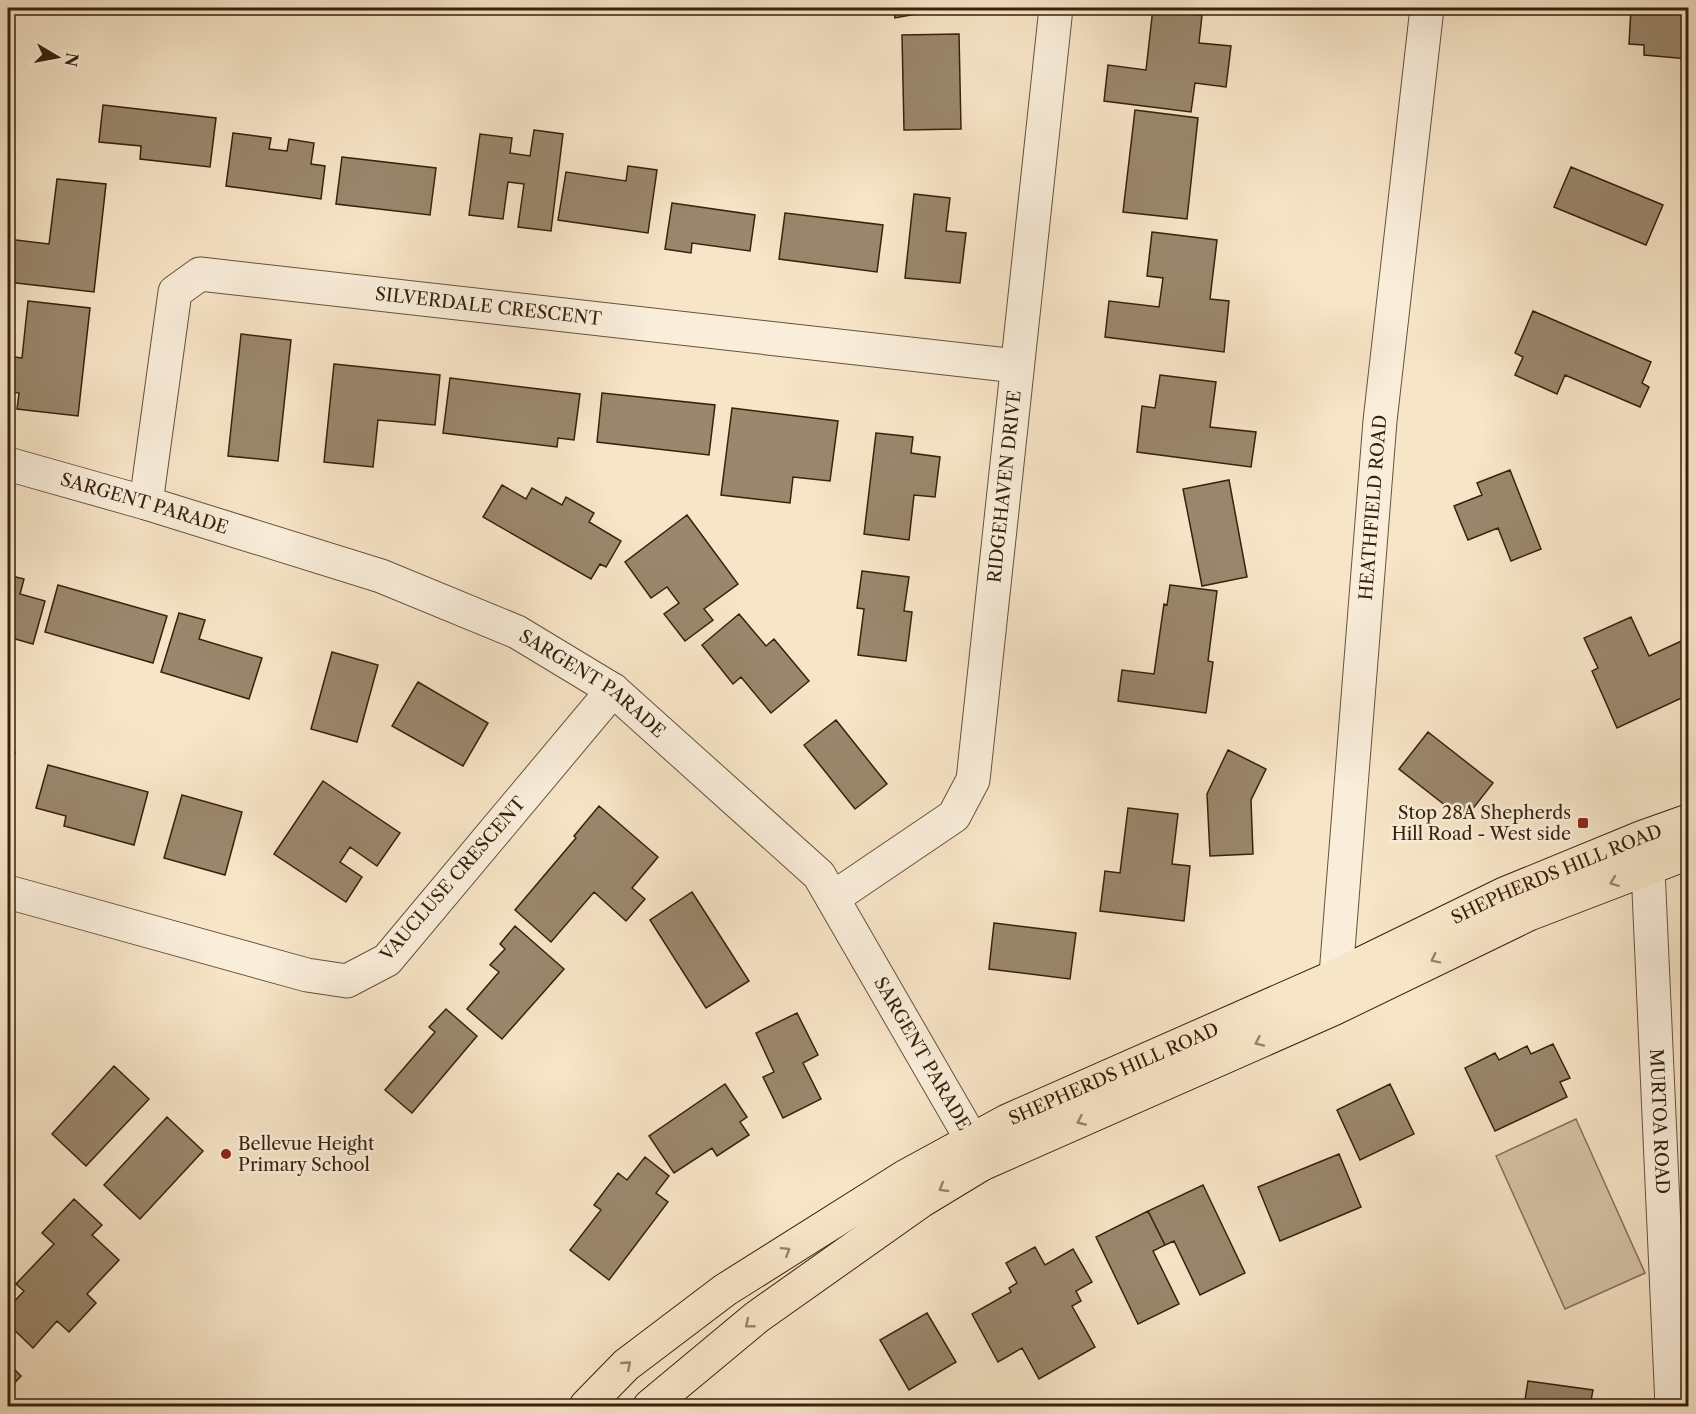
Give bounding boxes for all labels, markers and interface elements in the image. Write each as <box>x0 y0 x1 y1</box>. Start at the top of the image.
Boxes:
north arrow <box>27 27 87 87</box>
text: N <box>61 51 83 68</box>
street label: SILVERDALE CRESCENT <box>374 283 603 330</box>
street label: RIDGEHAVEN DRIVE <box>983 389 1026 584</box>
street label: HEATHFIELD ROAD <box>1355 414 1391 601</box>
street label: SARGENT PARADE <box>58 468 231 539</box>
street label: SARGENT PARADE <box>515 625 670 742</box>
street label: VAUCLUSE CRESCENT <box>375 792 531 966</box>
place label: Stop 28A Shepherds Hill Road - West side <box>1391 802 1571 845</box>
marker: Stop 28A Shepherds Hill Road - West side <box>1576 816 1590 830</box>
street label: SHEPHERDS HILL ROAD <box>1448 820 1665 929</box>
one-way arrow <box>1609 874 1620 887</box>
one-way arrow <box>1431 952 1442 964</box>
street label: SARGENT PARADE <box>869 973 975 1135</box>
street label: SHEPHERDS HILL ROAD <box>1005 1018 1222 1130</box>
one-way arrow <box>1254 1035 1265 1047</box>
street label: MURTOA ROAD <box>1645 1048 1674 1195</box>
one-way arrow <box>1076 1114 1087 1126</box>
place label: Bellevue Height Primary School <box>238 1133 375 1176</box>
marker: Bellevue Height Primary School <box>219 1147 233 1161</box>
one-way arrow <box>939 1181 949 1193</box>
one-way arrow <box>780 1247 790 1259</box>
one-way arrow <box>745 1316 756 1327</box>
one-way arrow <box>620 1361 631 1372</box>

